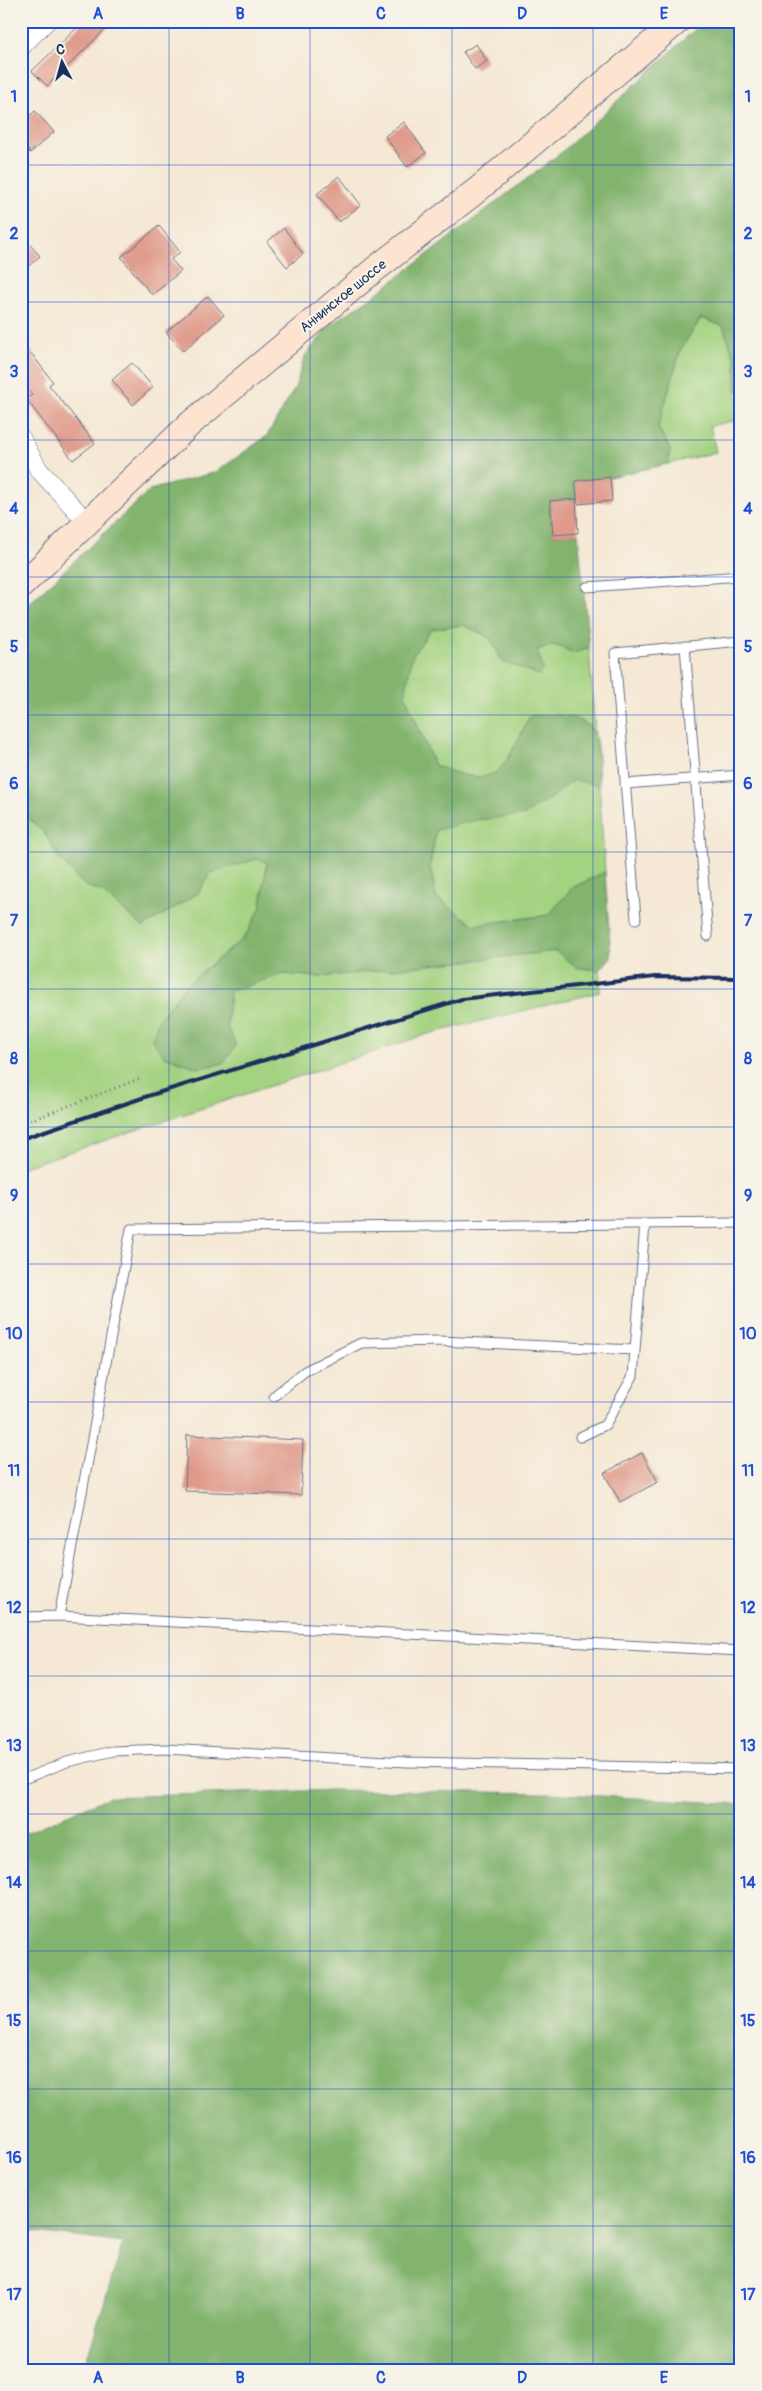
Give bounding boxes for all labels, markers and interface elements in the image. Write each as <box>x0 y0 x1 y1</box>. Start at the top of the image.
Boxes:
text: A <box>93 4 104 24</box>
text: B <box>235 4 245 24</box>
text: C <box>376 4 386 24</box>
text: D <box>517 4 527 24</box>
text: E <box>660 4 669 24</box>
north arrow <box>38 38 88 88</box>
text: С <box>56 41 66 58</box>
text: 1 <box>11 87 17 107</box>
text: 1 <box>745 87 751 107</box>
text: 2 <box>10 224 19 244</box>
text: 2 <box>744 224 753 244</box>
street label: Аннинское шоссе <box>296 256 390 336</box>
text: 3 <box>10 362 19 382</box>
text: 3 <box>744 362 753 382</box>
text: 4 <box>9 499 19 519</box>
text: 4 <box>743 499 753 519</box>
text: 5 <box>10 637 19 657</box>
text: 5 <box>744 637 753 657</box>
text: 6 <box>9 774 19 794</box>
text: 6 <box>743 774 753 794</box>
text: 7 <box>10 911 19 931</box>
text: 7 <box>744 911 753 931</box>
text: 8 <box>10 1049 18 1069</box>
text: 8 <box>744 1049 752 1069</box>
text: 9 <box>10 1186 18 1206</box>
text: 9 <box>744 1186 752 1206</box>
text: 10 <box>5 1324 23 1344</box>
text: 10 <box>739 1324 757 1344</box>
text: 11 <box>8 1461 20 1481</box>
text: 11 <box>742 1461 754 1481</box>
text: 12 <box>6 1598 22 1618</box>
text: 12 <box>740 1598 756 1618</box>
text: 13 <box>6 1736 22 1756</box>
text: 13 <box>740 1736 756 1756</box>
text: 14 <box>6 1873 22 1893</box>
text: 14 <box>740 1873 756 1893</box>
text: 15 <box>7 2011 22 2031</box>
text: 15 <box>741 2011 756 2031</box>
text: 16 <box>6 2148 22 2168</box>
text: 16 <box>740 2148 756 2168</box>
text: 17 <box>7 2285 22 2305</box>
text: 17 <box>741 2285 756 2305</box>
text: A <box>93 2368 104 2388</box>
text: B <box>235 2368 245 2388</box>
text: C <box>376 2368 386 2388</box>
text: D <box>517 2368 527 2388</box>
text: E <box>660 2368 669 2388</box>

